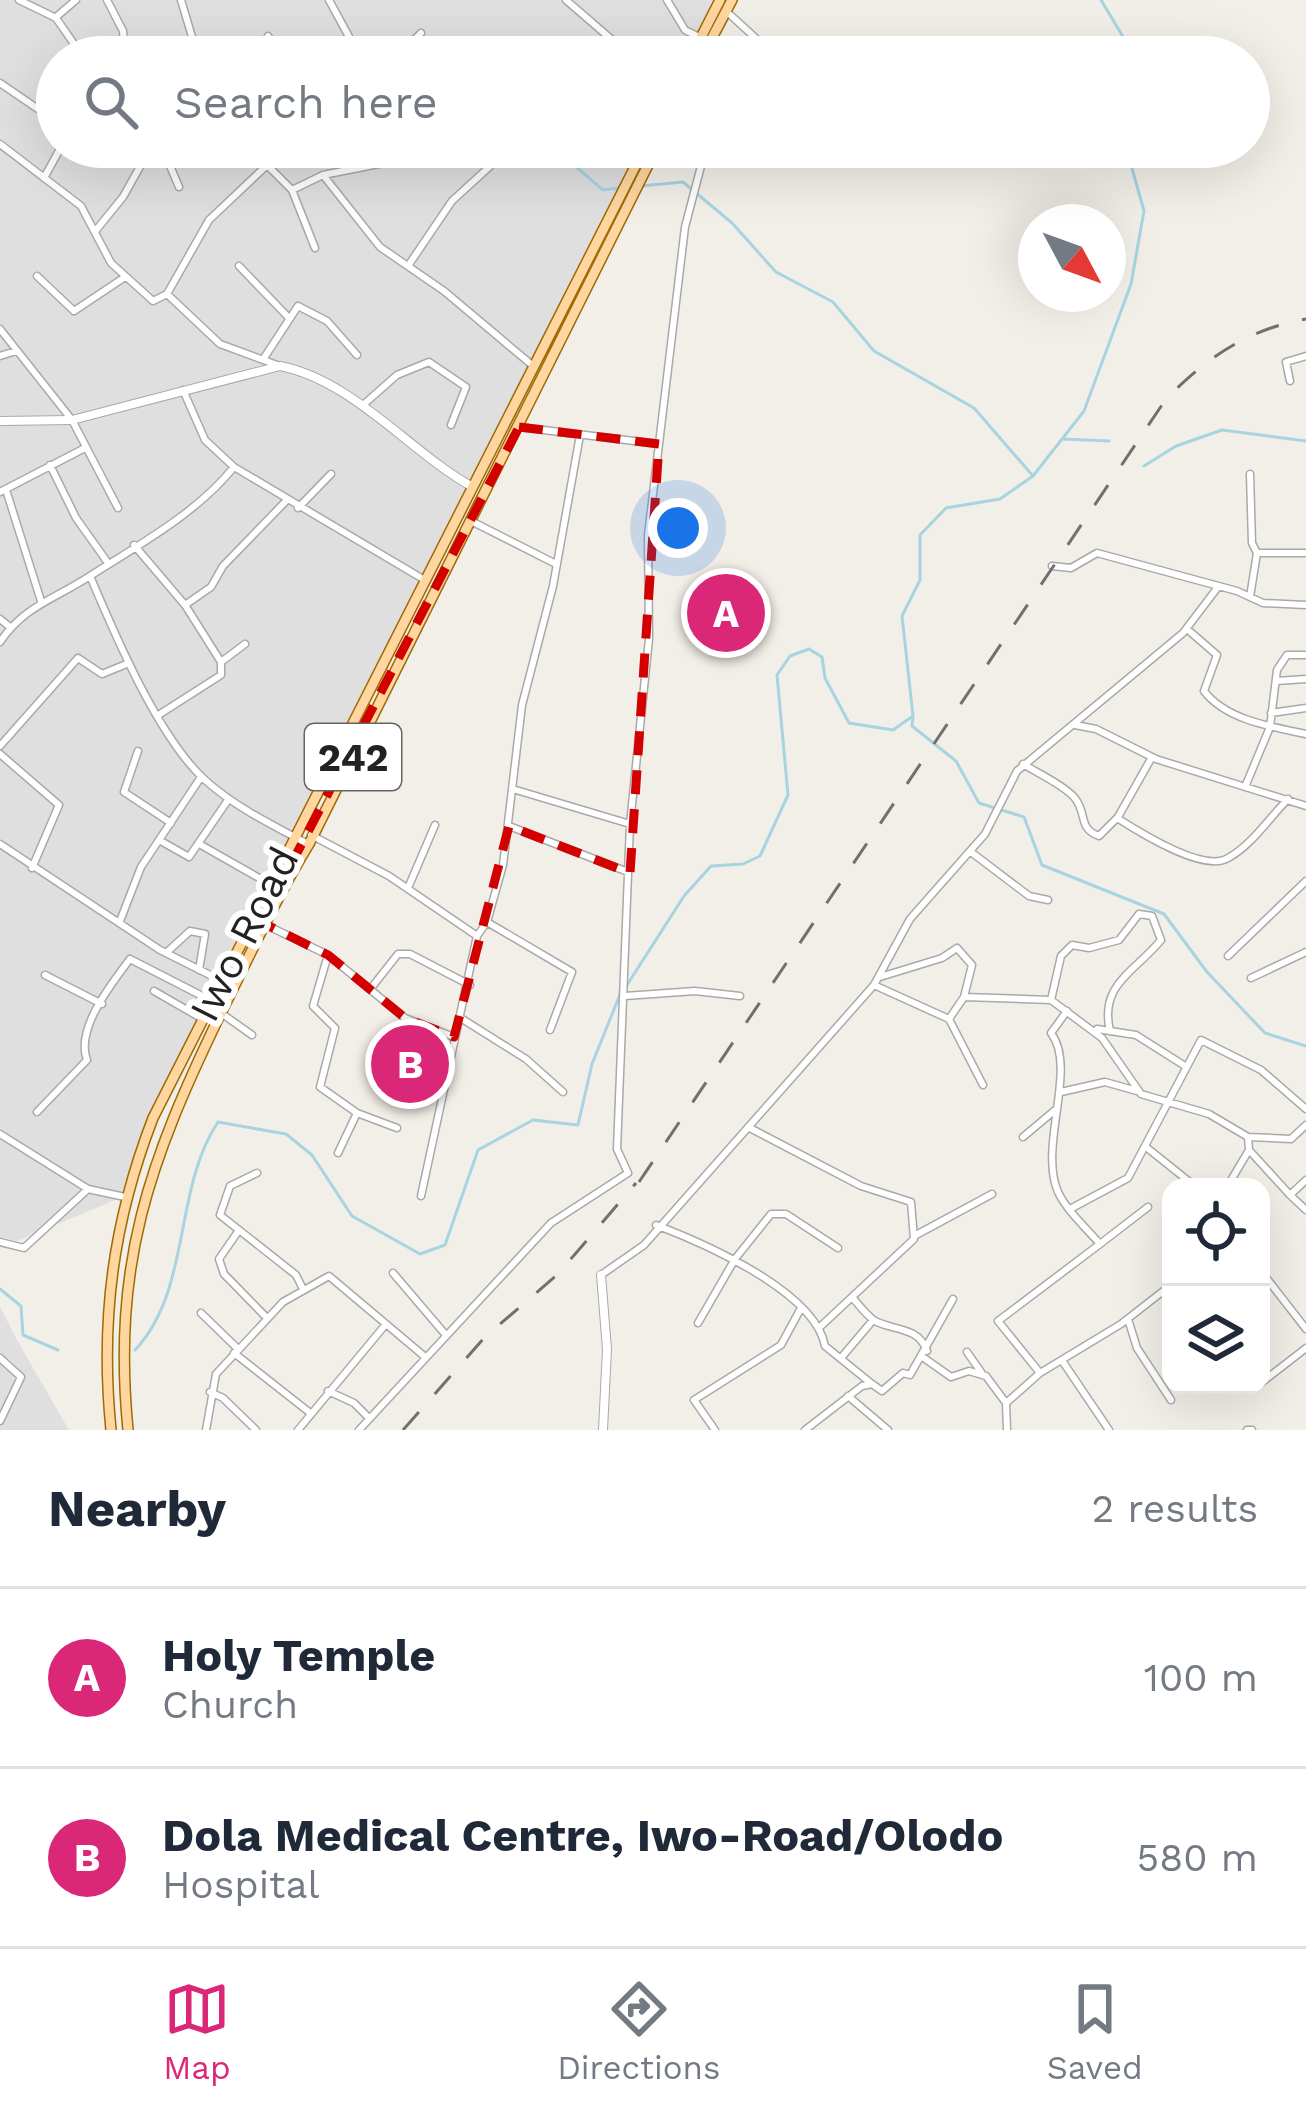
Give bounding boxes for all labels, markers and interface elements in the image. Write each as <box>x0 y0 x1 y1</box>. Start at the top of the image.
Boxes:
search box <box>36 36 1270 168</box>
icon: search <box>78 69 144 135</box>
text: Search here <box>174 76 438 129</box>
north arrow <box>1018 204 1126 312</box>
your location <box>648 498 708 558</box>
pin: A <box>687 568 765 658</box>
road number: 242 <box>305 724 401 790</box>
street label: Iwo Road <box>179 839 309 1029</box>
pin: B <box>371 1019 449 1109</box>
map controls <box>1162 1178 1270 1394</box>
button: locate <box>1162 1178 1270 1286</box>
button: layers <box>1162 1286 1270 1394</box>
text: Nearby <box>48 1479 226 1538</box>
text: 2 results <box>1092 1486 1258 1531</box>
text: Holy Temple <box>162 1629 435 1682</box>
text: A <box>74 1655 100 1700</box>
text: 100 m <box>1144 1655 1258 1700</box>
text: Church <box>162 1682 298 1727</box>
text: Dola Medical Centre, Iwo-Road/Olodo <box>162 1809 1003 1862</box>
text: B <box>74 1835 100 1880</box>
text: 580 m <box>1137 1835 1258 1880</box>
text: Hospital <box>162 1862 319 1907</box>
tab: Map <box>163 1976 231 2087</box>
tab: Directions <box>557 1976 720 2087</box>
tab: Saved <box>1047 1976 1143 2087</box>

